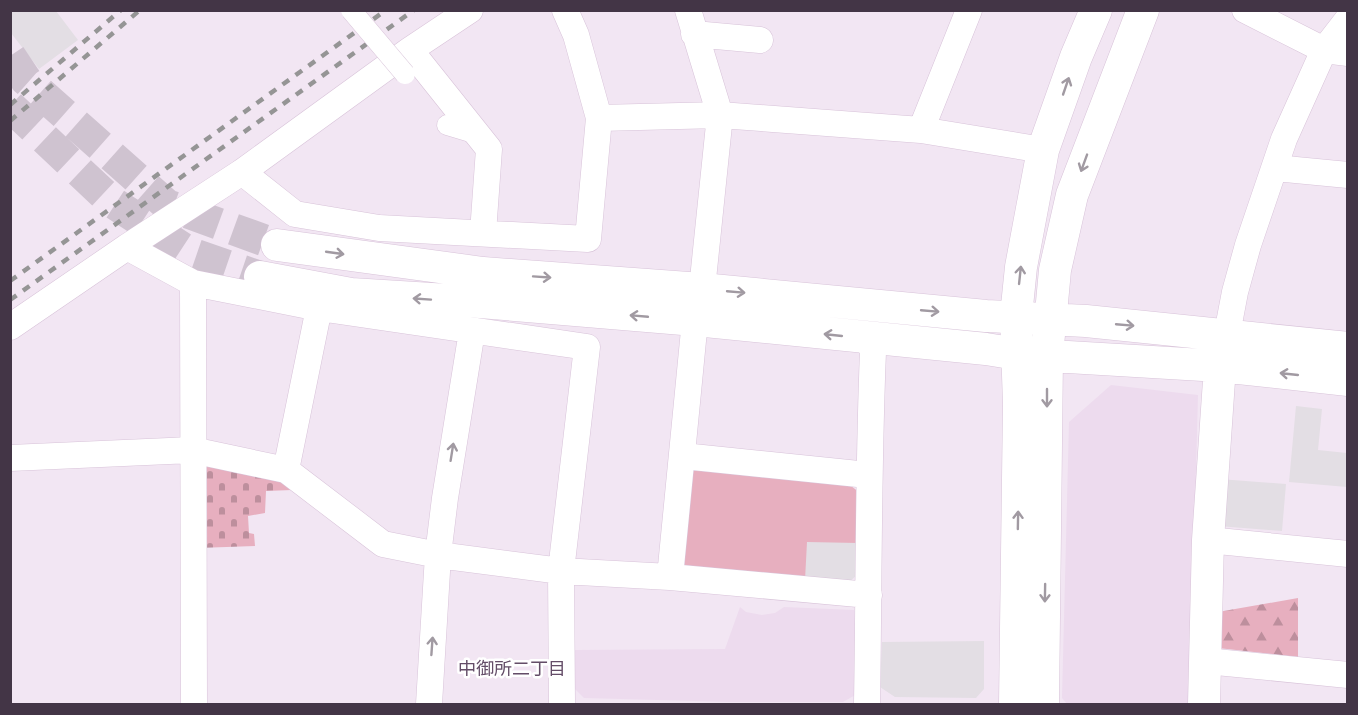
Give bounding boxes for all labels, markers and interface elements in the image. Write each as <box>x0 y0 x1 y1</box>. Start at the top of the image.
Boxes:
one-way arrow <box>1061 77 1072 96</box>
one-way arrow <box>1077 153 1088 171</box>
one-way arrow <box>325 247 345 258</box>
one-way arrow <box>1015 265 1026 285</box>
one-way arrow <box>531 272 551 283</box>
one-way arrow <box>726 287 745 298</box>
one-way arrow <box>412 293 432 304</box>
one-way arrow <box>920 306 940 317</box>
one-way arrow <box>630 310 650 321</box>
one-way arrow <box>1114 320 1134 331</box>
one-way arrow <box>824 329 844 340</box>
one-way arrow <box>1280 368 1300 379</box>
one-way arrow <box>1041 387 1053 407</box>
one-way arrow <box>447 443 458 463</box>
one-way arrow <box>1012 511 1023 531</box>
one-way arrow <box>1039 582 1051 602</box>
one-way arrow <box>427 637 438 657</box>
district label: 中御所二丁目 <box>458 658 566 680</box>

